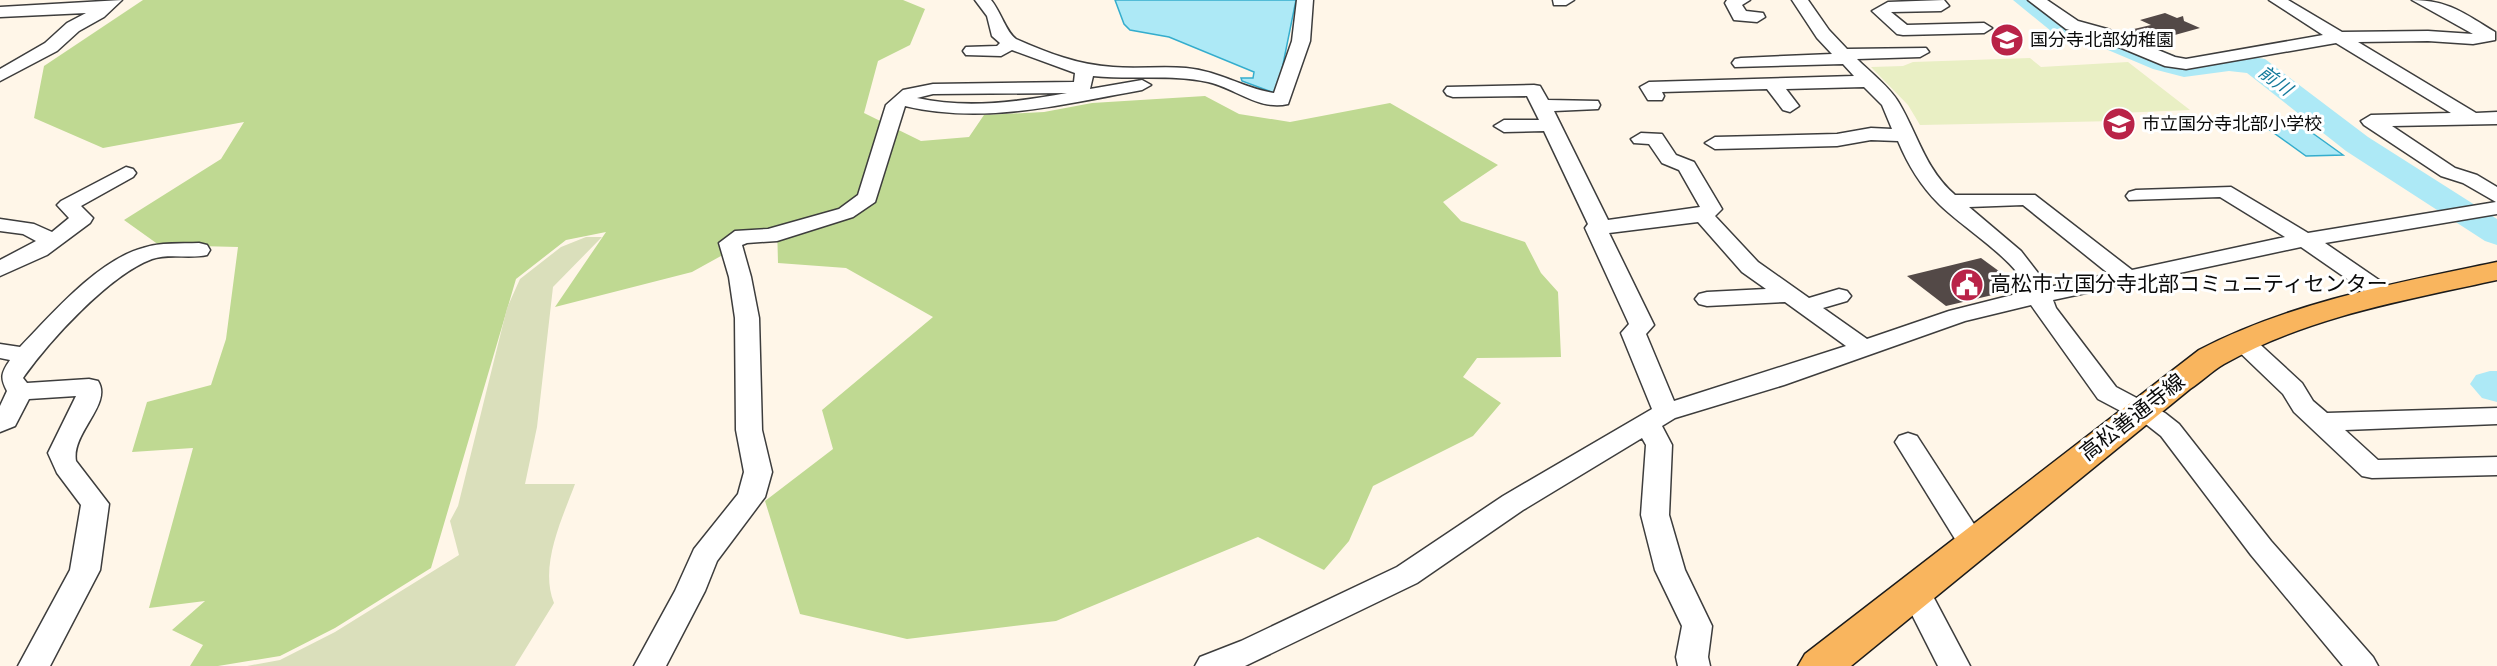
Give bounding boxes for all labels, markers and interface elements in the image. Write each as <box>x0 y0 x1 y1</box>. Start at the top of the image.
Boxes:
school or university icon: 国分寺北部幼稚園 <box>1989 22 2025 58</box>
place label: 国分寺北部幼稚園 <box>2030 27 2174 54</box>
water label: 前川 <box>2253 59 2299 104</box>
school or university icon: 市立国分寺北部小学校 <box>2101 106 2137 142</box>
place label: 市立国分寺北部小学校 <box>2142 111 2322 138</box>
public building icon: 高松市立国分寺北部コミュニティセンター <box>1949 267 1985 303</box>
place label: 高松市立国分寺北部コミュニティセンター <box>1990 269 2388 301</box>
street label: 高松善通寺線 <box>2074 367 2192 469</box>

